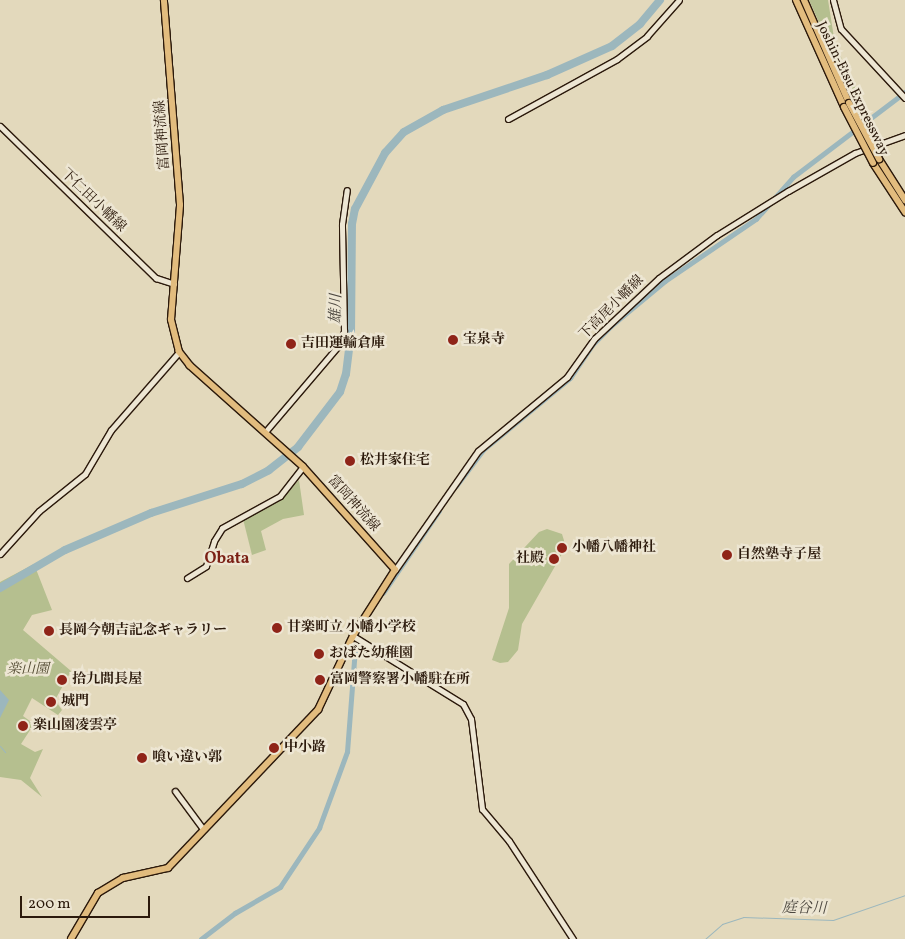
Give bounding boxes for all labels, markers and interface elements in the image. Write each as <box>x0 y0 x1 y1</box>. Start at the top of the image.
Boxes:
street label: Joshin-Etsu Expressway <box>812 19 892 159</box>
street label: 富岡神流線 <box>152 99 174 171</box>
street label: 下仁田小幡線 <box>57 166 129 236</box>
street label: 下高尾小幡線 <box>576 272 648 344</box>
water label: 雄川 <box>328 294 346 324</box>
place label: 宝泉寺 <box>463 332 505 348</box>
marker: 宝泉寺 <box>447 334 459 346</box>
place label: 吉田運輸倉庫 <box>301 336 385 352</box>
marker: 吉田運輸倉庫 <box>285 338 297 350</box>
place label: 松井家住宅 <box>360 453 430 469</box>
marker: 松井家住宅 <box>344 455 356 467</box>
street label: 富岡神流線 <box>323 472 383 536</box>
place label: 小幡八幡神社 <box>572 540 656 556</box>
marker: 小幡八幡神社 <box>556 542 568 554</box>
place label: 自然塾寺子屋 <box>737 547 821 563</box>
district label: Obata <box>205 549 249 569</box>
marker: 自然塾寺子屋 <box>721 549 733 561</box>
place label: 社殿 <box>516 551 544 567</box>
marker: 社殿 <box>548 553 560 565</box>
place label: 甘楽町立 小幡小学校 <box>287 620 416 636</box>
marker: 甘楽町立 小幡小学校 <box>271 622 283 634</box>
place label: 長岡今朝吉記念ギャラリー <box>59 623 227 639</box>
marker: 長岡今朝吉記念ギャラリー <box>43 625 55 637</box>
place label: おばた幼稚園 <box>329 646 413 662</box>
marker: おばた幼稚園 <box>313 648 325 660</box>
park label: 楽山園 <box>7 662 49 678</box>
place label: 拾九間長屋 <box>72 672 142 688</box>
place label: 富岡警察署小幡駐在所 <box>330 672 470 688</box>
marker: 拾九間長屋 <box>56 674 68 686</box>
marker: 富岡警察署小幡駐在所 <box>314 674 326 686</box>
place label: 城門 <box>61 694 89 710</box>
marker: 城門 <box>45 696 57 708</box>
place label: 楽山園凌雲亭 <box>33 718 117 734</box>
marker: 楽山園凌雲亭 <box>17 720 29 732</box>
place label: 中小路 <box>284 740 326 756</box>
marker: 中小路 <box>268 742 280 754</box>
place label: 喰い違い郭 <box>152 750 222 766</box>
marker: 喰い違い郭 <box>136 752 148 764</box>
scale bar <box>22 886 152 918</box>
text: 200 m <box>28 894 71 915</box>
water label: 庭谷川 <box>781 900 827 918</box>

